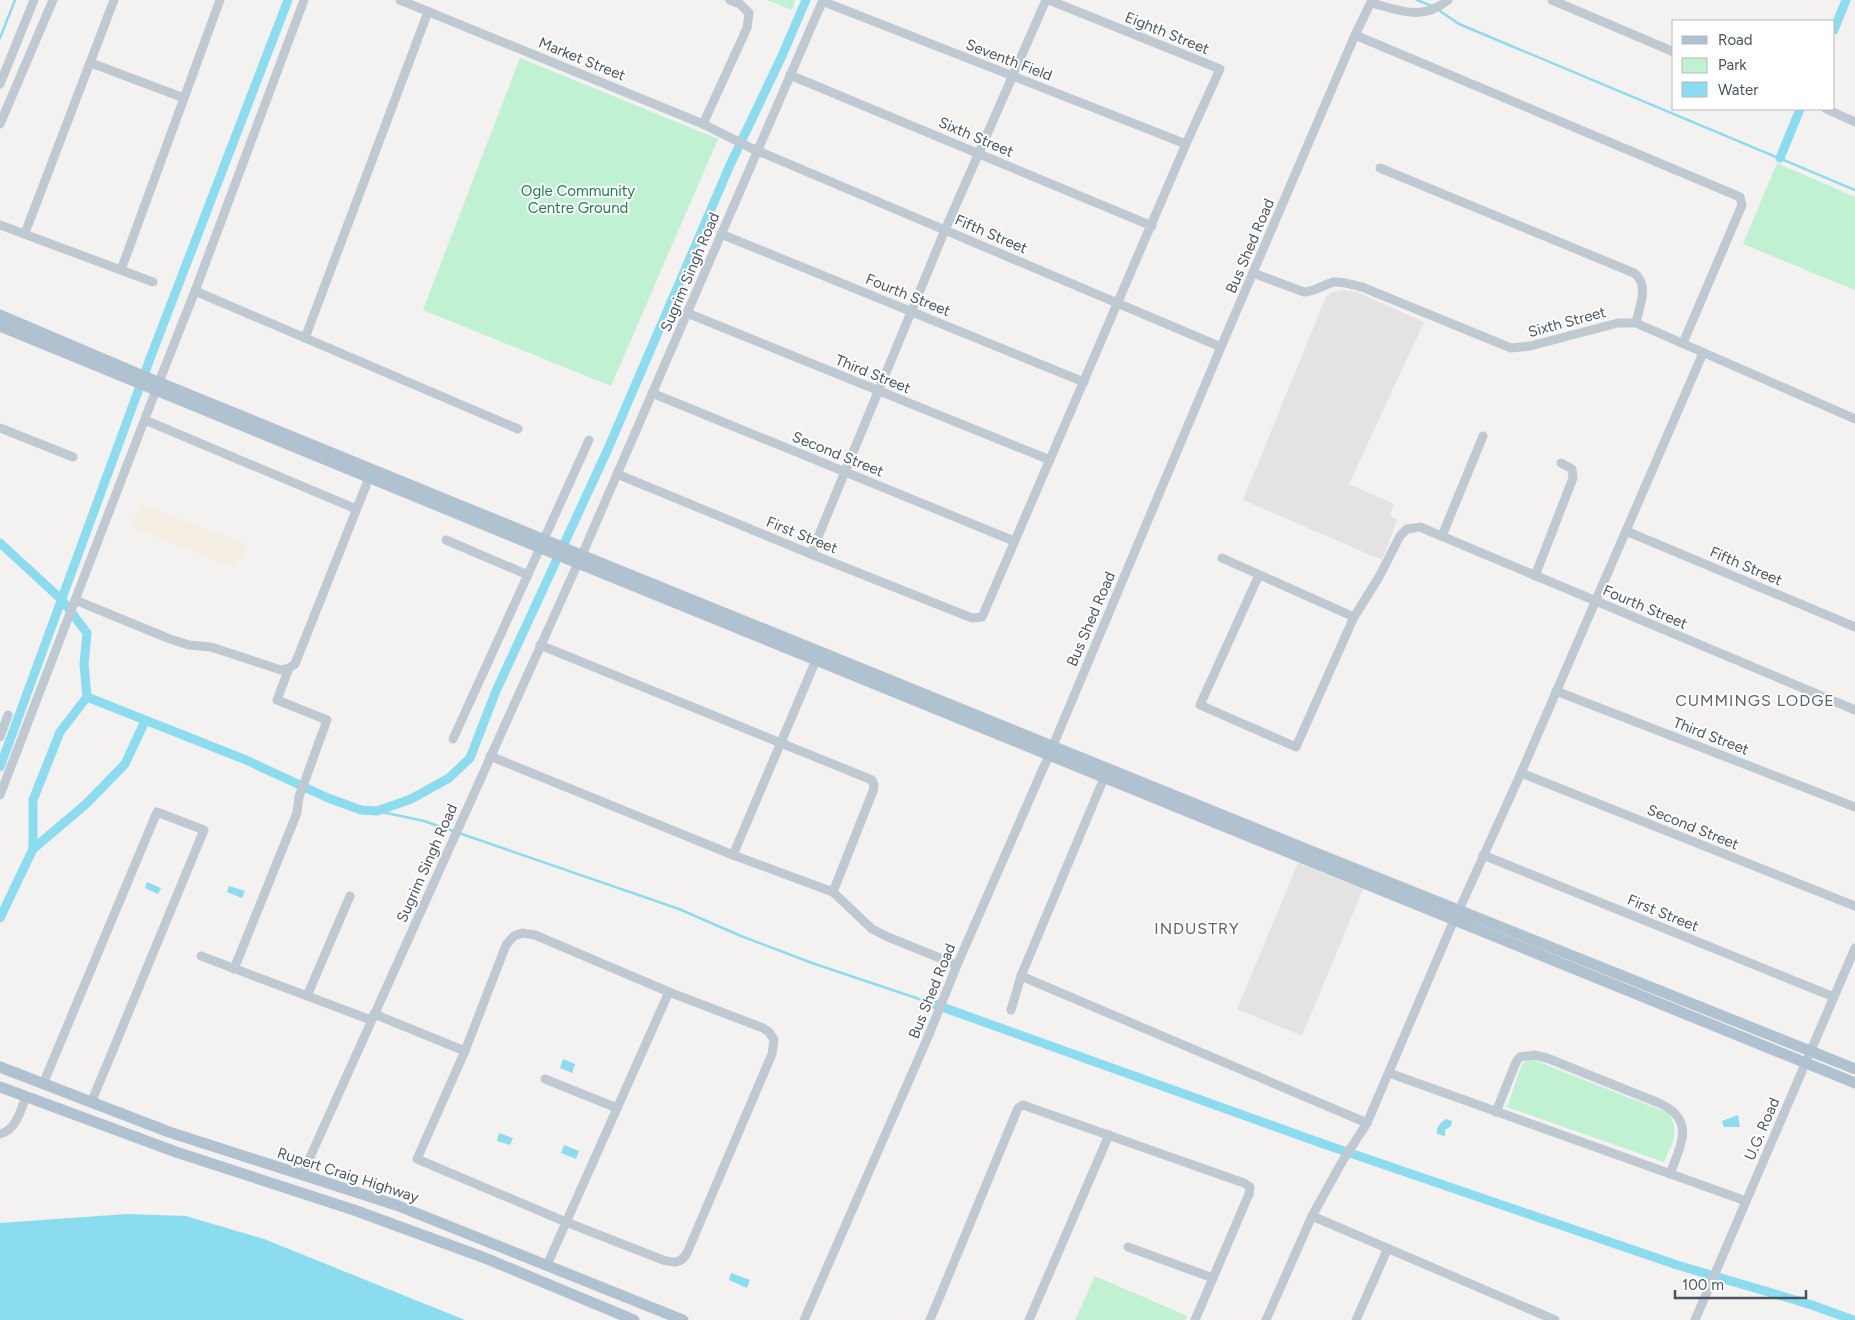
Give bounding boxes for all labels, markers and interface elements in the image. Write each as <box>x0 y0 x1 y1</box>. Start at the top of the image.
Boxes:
street label: Eighth Street <box>1122 8 1212 58</box>
legend <box>1672 20 1835 110</box>
text: Road <box>1718 31 1753 49</box>
street label: Market Street <box>536 33 628 85</box>
street label: Seventh Field <box>963 35 1055 85</box>
text: Park <box>1718 56 1747 74</box>
text: Water <box>1718 81 1758 99</box>
street label: Sixth Street <box>936 113 1016 161</box>
park label: Ogle Community Centre Ground <box>521 182 635 217</box>
street label: Bus Shed Road <box>1222 196 1278 296</box>
street label: Sugrim Singh Road <box>657 210 723 334</box>
street label: Fifth Street <box>952 211 1030 257</box>
street label: Fourth Street <box>863 270 953 320</box>
street label: Sixth Street <box>1526 303 1608 341</box>
street label: Third Street <box>833 351 914 397</box>
street label: Second Street <box>790 427 887 481</box>
street label: First Street <box>764 513 840 558</box>
street label: Fifth Street <box>1707 543 1785 589</box>
street label: Bus Shed Road <box>1063 569 1119 669</box>
street label: Fourth Street <box>1600 581 1690 633</box>
district label: CUMMINGS LODGE <box>1675 691 1835 710</box>
street label: Third Street <box>1671 713 1752 759</box>
street label: Second Street <box>1645 800 1742 854</box>
street label: Sugrim Singh Road <box>393 801 461 925</box>
street label: First Street <box>1625 891 1701 936</box>
district label: INDUSTRY <box>1154 919 1240 938</box>
street label: Bus Shed Road <box>905 941 959 1041</box>
street label: U.G. Road <box>1741 1095 1783 1163</box>
street label: Rupert Craig Highway <box>275 1144 421 1206</box>
scale bar <box>1675 1268 1806 1300</box>
text: 100 m <box>1682 1276 1724 1294</box>

